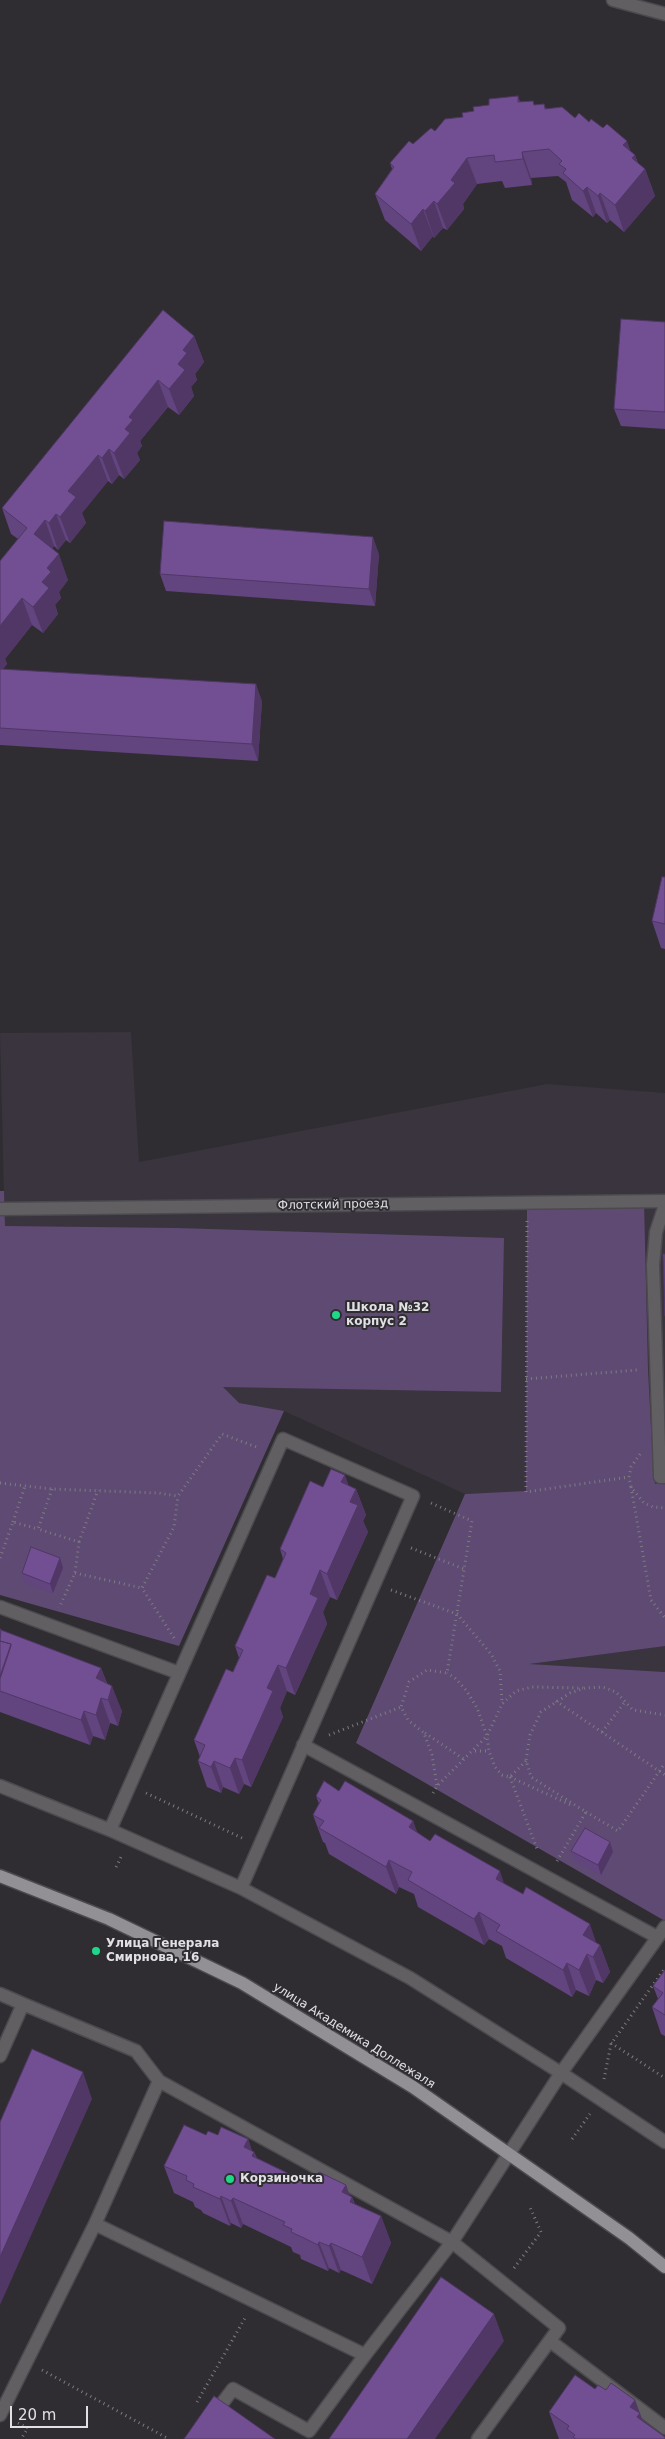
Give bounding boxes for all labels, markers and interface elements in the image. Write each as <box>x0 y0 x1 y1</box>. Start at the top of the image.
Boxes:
street label: Флотский проезд <box>278 1197 388 1213</box>
place label: Школа №32 корпус 2 <box>346 1301 429 1329</box>
marker: Школа №32 корпус 2 <box>330 1309 342 1321</box>
place label: Улица Генерала Смирнова, 16 <box>106 1937 219 1965</box>
marker: Улица Генерала Смирнова, 16 <box>90 1945 102 1957</box>
street label: улица Академика Доллежаля <box>270 1980 438 2092</box>
place label: Корзиночка <box>240 2172 323 2186</box>
marker: Корзиночка <box>224 2173 236 2185</box>
scale bar <box>12 2396 90 2428</box>
text: 20 m <box>18 2406 56 2424</box>

